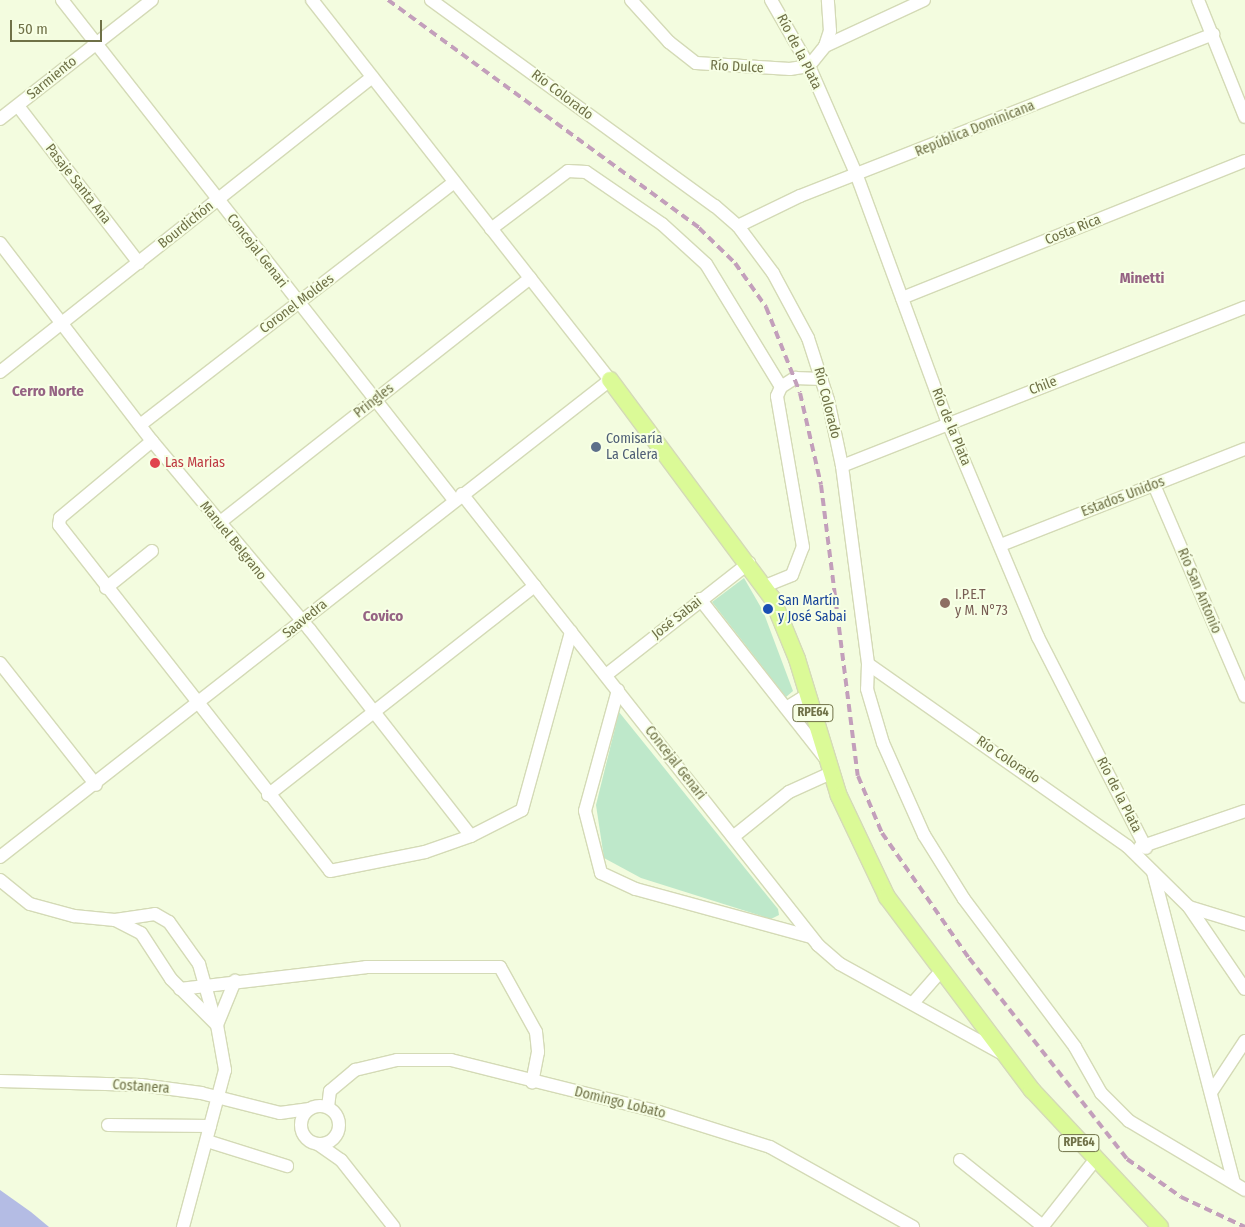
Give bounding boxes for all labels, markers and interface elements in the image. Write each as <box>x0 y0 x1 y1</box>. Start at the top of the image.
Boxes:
scale bar <box>12 10 105 42</box>
street label: Río de la Plata <box>773 12 825 92</box>
text: 50 m <box>18 20 48 38</box>
street label: Sarmiento <box>24 53 80 103</box>
street label: Río Dulce <box>710 57 764 77</box>
street label: Río Colorado <box>528 66 596 124</box>
street label: República Dominicana <box>913 97 1037 161</box>
street label: Pasaje Santa Ana <box>41 141 115 227</box>
street label: Bourdichón <box>155 198 217 252</box>
street label: Concejal Genari <box>223 211 291 291</box>
street label: Costa Rica <box>1043 211 1103 249</box>
district label: Minetti <box>1120 270 1164 288</box>
street label: Coronel Moldes <box>257 271 337 337</box>
street label: Río Colorado <box>810 365 844 441</box>
street label: Chile <box>1027 373 1059 399</box>
street label: Pringles <box>351 380 397 422</box>
district label: Cerro Norte <box>12 383 84 401</box>
street label: Río de la Plata <box>928 386 974 468</box>
place label: Comisaría La Calera <box>606 431 663 464</box>
marker: Comisaría La Calera <box>590 441 602 453</box>
place label: Las Marias <box>165 455 225 471</box>
marker: Las Marias <box>149 457 161 469</box>
street label: Estados Unidos <box>1079 473 1167 521</box>
street label: Manuel Belgrano <box>196 498 270 584</box>
street label: Río San Antonio <box>1173 546 1225 636</box>
place label: I.P.E.T y M. N°73 <box>955 587 1008 620</box>
street label: José Sabai <box>649 593 705 643</box>
place label: San Martín y José Sabai <box>778 593 846 626</box>
street label: Saavedra <box>279 596 331 642</box>
marker: I.P.E.T y M. N°73 <box>939 597 951 609</box>
marker: San Martín y José Sabai <box>762 603 774 615</box>
district label: Covico <box>363 608 403 626</box>
road number: RPE64 <box>792 704 834 722</box>
street label: Concejal Genari <box>641 723 709 803</box>
street label: Río Colorado <box>973 733 1043 787</box>
street label: Río de la Plata <box>1093 755 1145 835</box>
street label: Costanera <box>112 1077 170 1097</box>
street label: Domingo Lobato <box>573 1084 667 1122</box>
road number: RPE64 <box>1058 1134 1100 1152</box>

